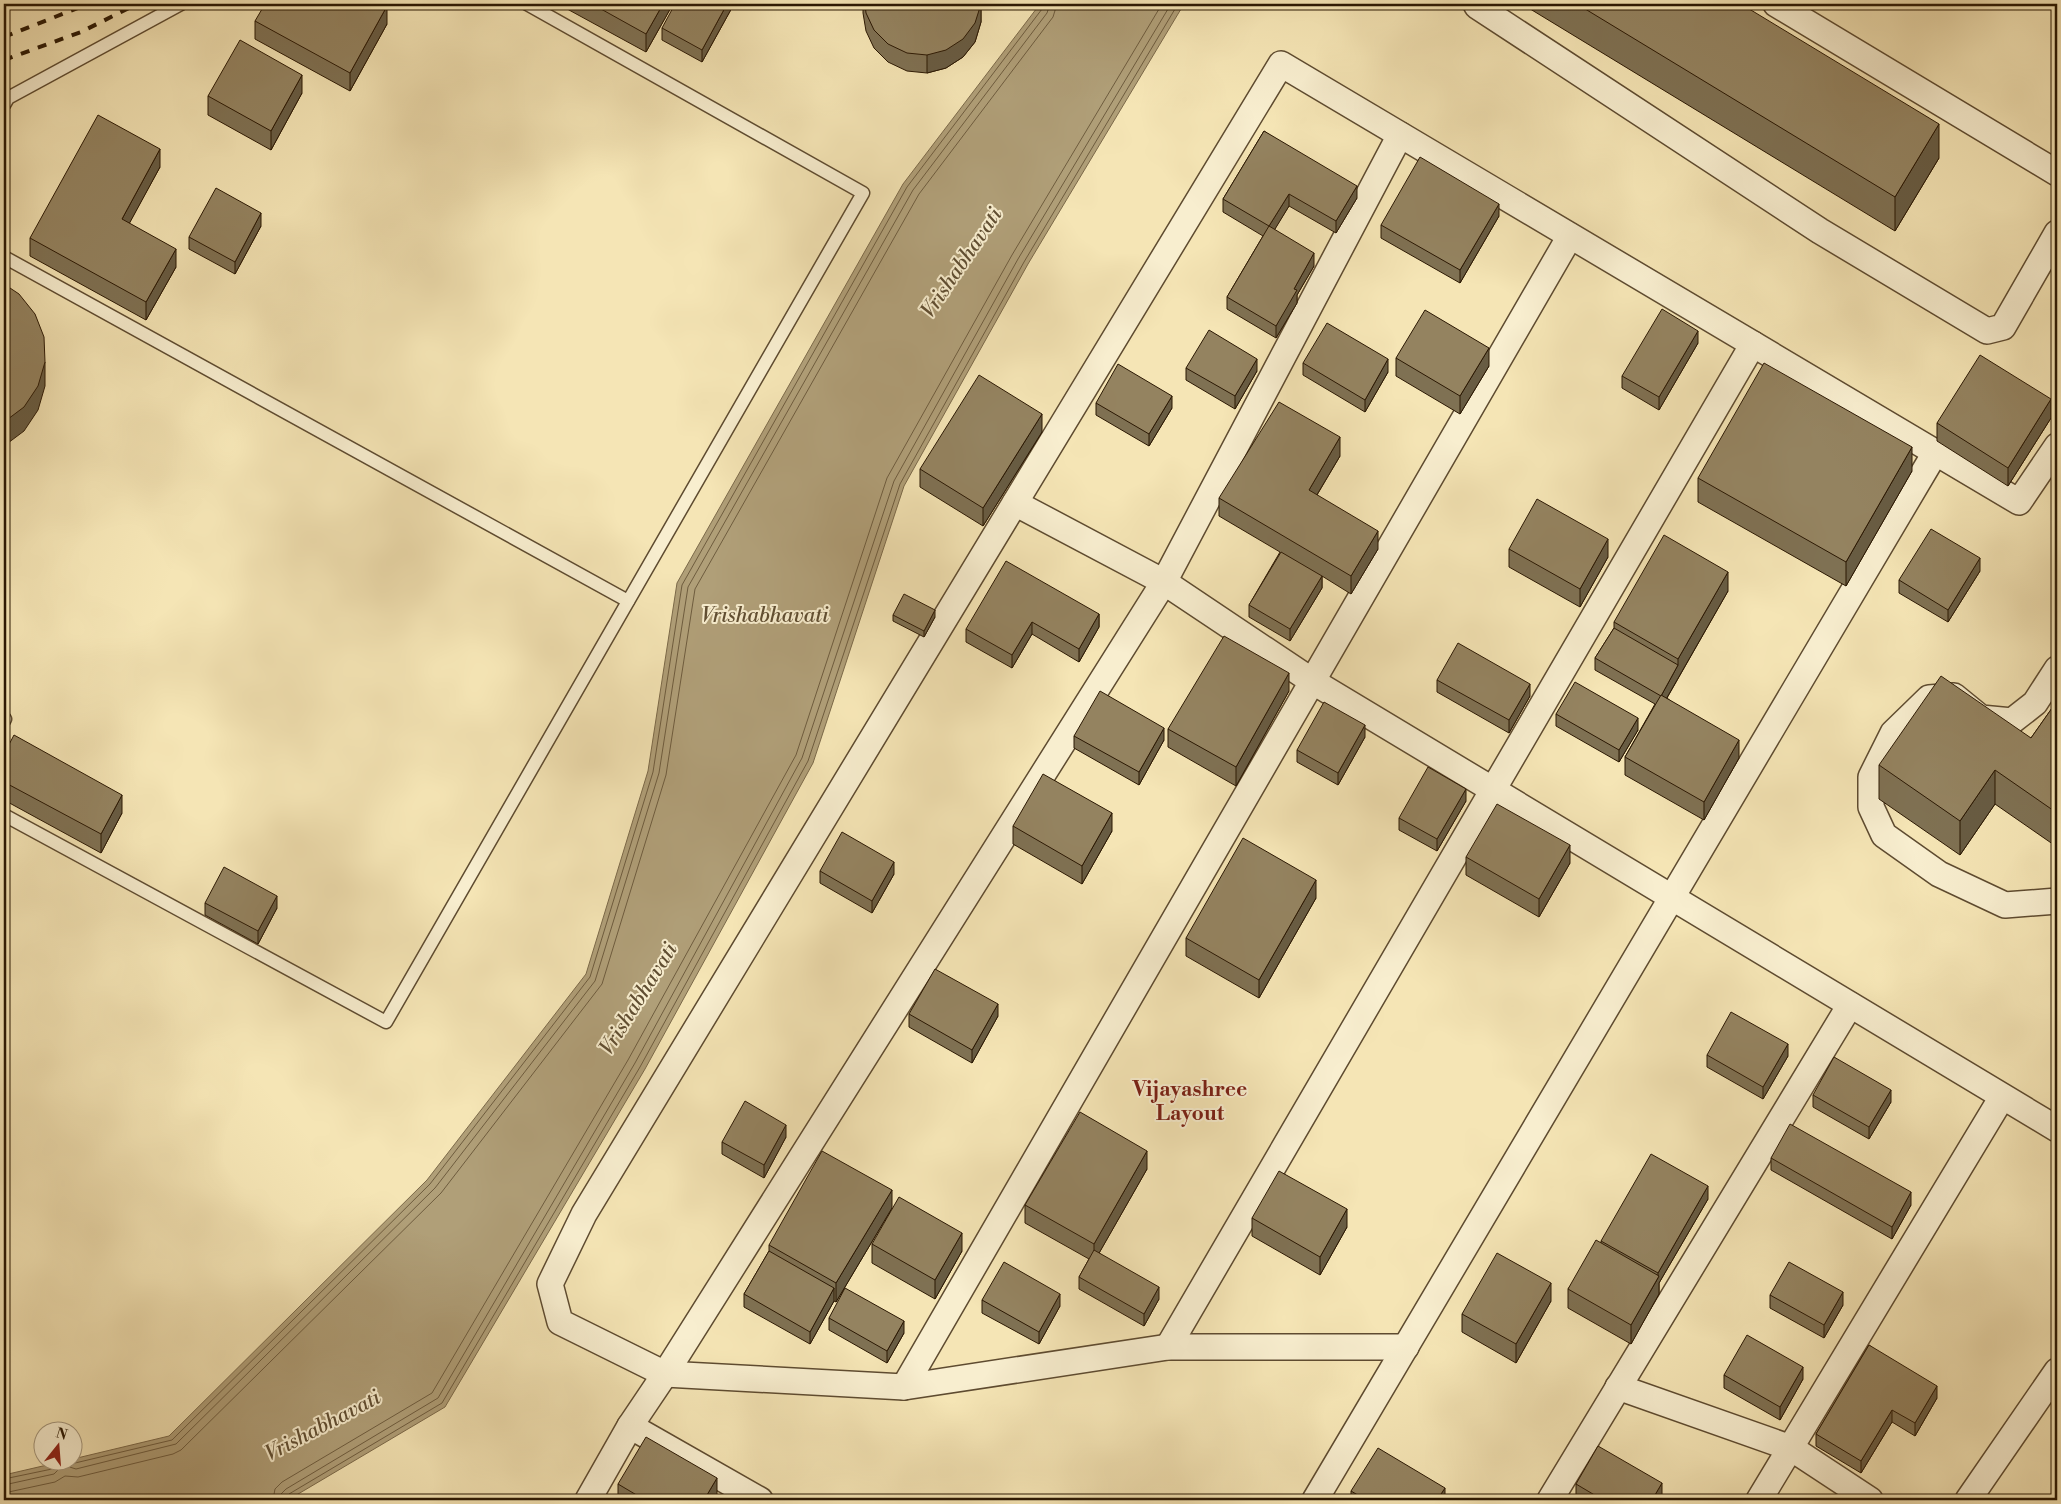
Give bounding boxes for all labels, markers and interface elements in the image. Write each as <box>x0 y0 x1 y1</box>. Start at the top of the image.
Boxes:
water label: Vrishabhavati <box>916 203 1009 323</box>
water label: Vrishabhavati <box>701 603 829 629</box>
water label: Vrishabhavati <box>594 938 684 1060</box>
district label: Vijayashree Layout <box>1132 1077 1247 1127</box>
water label: Vrishabhavati <box>261 1384 386 1467</box>
north arrow <box>32 1422 82 1472</box>
text: N <box>54 1424 69 1445</box>

